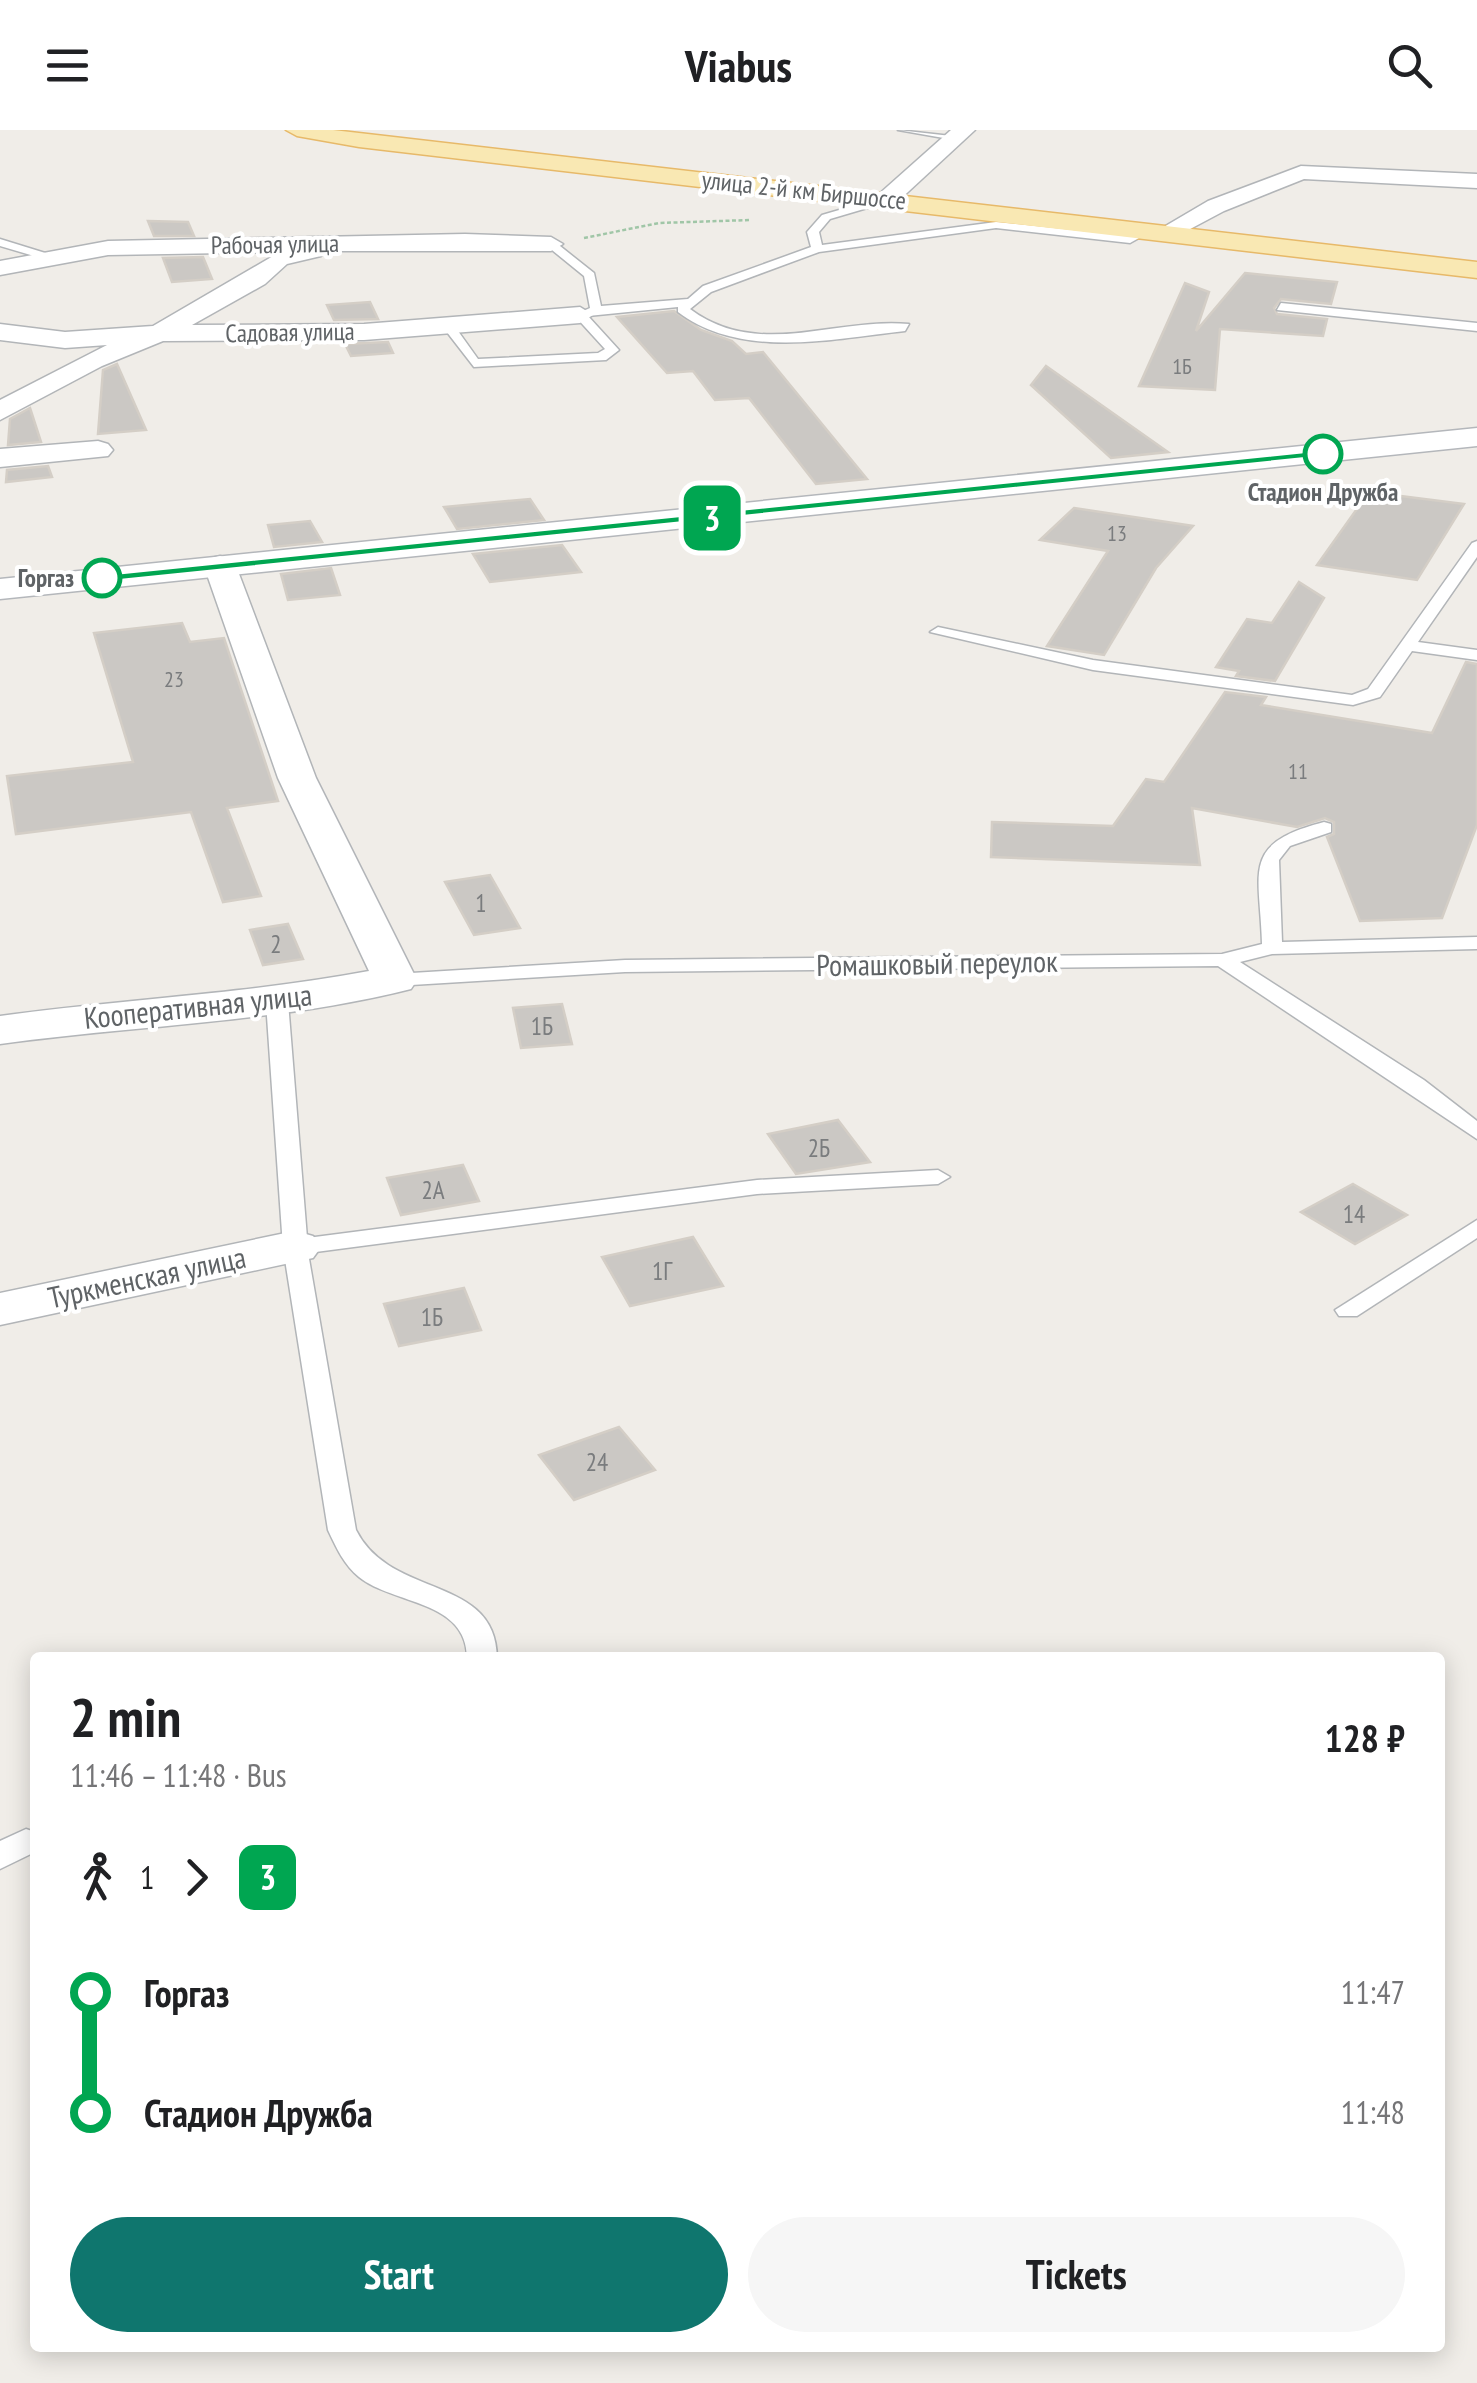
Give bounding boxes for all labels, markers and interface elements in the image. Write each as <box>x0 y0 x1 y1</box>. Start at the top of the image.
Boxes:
text: Viabus <box>685 36 792 94</box>
icon: menu <box>40 38 95 93</box>
icon: search <box>1382 38 1437 93</box>
street label: улица 2-й км Биршоссе <box>700 163 908 217</box>
street label: Рабочая улица <box>211 227 339 261</box>
street label: Садовая улица <box>225 315 355 349</box>
house number: 1Б <box>1172 352 1192 380</box>
marker: Стадион Дружба <box>1304 435 1342 473</box>
place label: Стадион Дружба <box>1248 476 1398 508</box>
line badge: 3 <box>680 486 744 550</box>
text: 3 <box>704 495 720 541</box>
house number: 13 <box>1107 519 1127 547</box>
marker: Горгаз <box>83 559 121 597</box>
place label: Горгаз <box>18 562 74 594</box>
house number: 23 <box>164 665 184 693</box>
house number: 11 <box>1288 757 1308 785</box>
house number: 1 <box>475 887 487 919</box>
house number: 2 <box>270 928 282 960</box>
street label: Ромашковый переулок <box>816 941 1058 984</box>
street label: Кооперативная улица <box>82 974 314 1037</box>
house number: 1Б <box>531 1010 553 1042</box>
house number: 2Б <box>808 1132 830 1164</box>
house number: 2А <box>421 1174 445 1206</box>
house number: 14 <box>1343 1198 1365 1230</box>
street label: Туркменская улица <box>44 1237 249 1317</box>
house number: 1Г <box>652 1255 673 1287</box>
house number: 1Б <box>421 1301 443 1333</box>
house number: 24 <box>586 1446 608 1478</box>
text: 2 min <box>70 1681 181 1752</box>
text: 128 ₽ <box>1325 1713 1405 1762</box>
text: 11:46 – 11:48 · Bus <box>70 1754 287 1796</box>
icon: walk <box>70 1850 125 1905</box>
icon: forward <box>169 1850 224 1905</box>
text: 3 <box>259 1854 276 1900</box>
text: 1 <box>140 1856 154 1898</box>
text: Горгаз <box>144 1968 229 2017</box>
text: 11:47 <box>1341 1971 1405 2013</box>
text: Стадион Дружба <box>144 2088 373 2137</box>
text: 11:48 <box>1341 2091 1405 2133</box>
button: Start <box>70 2217 728 2332</box>
button: Tickets <box>748 2217 1405 2332</box>

